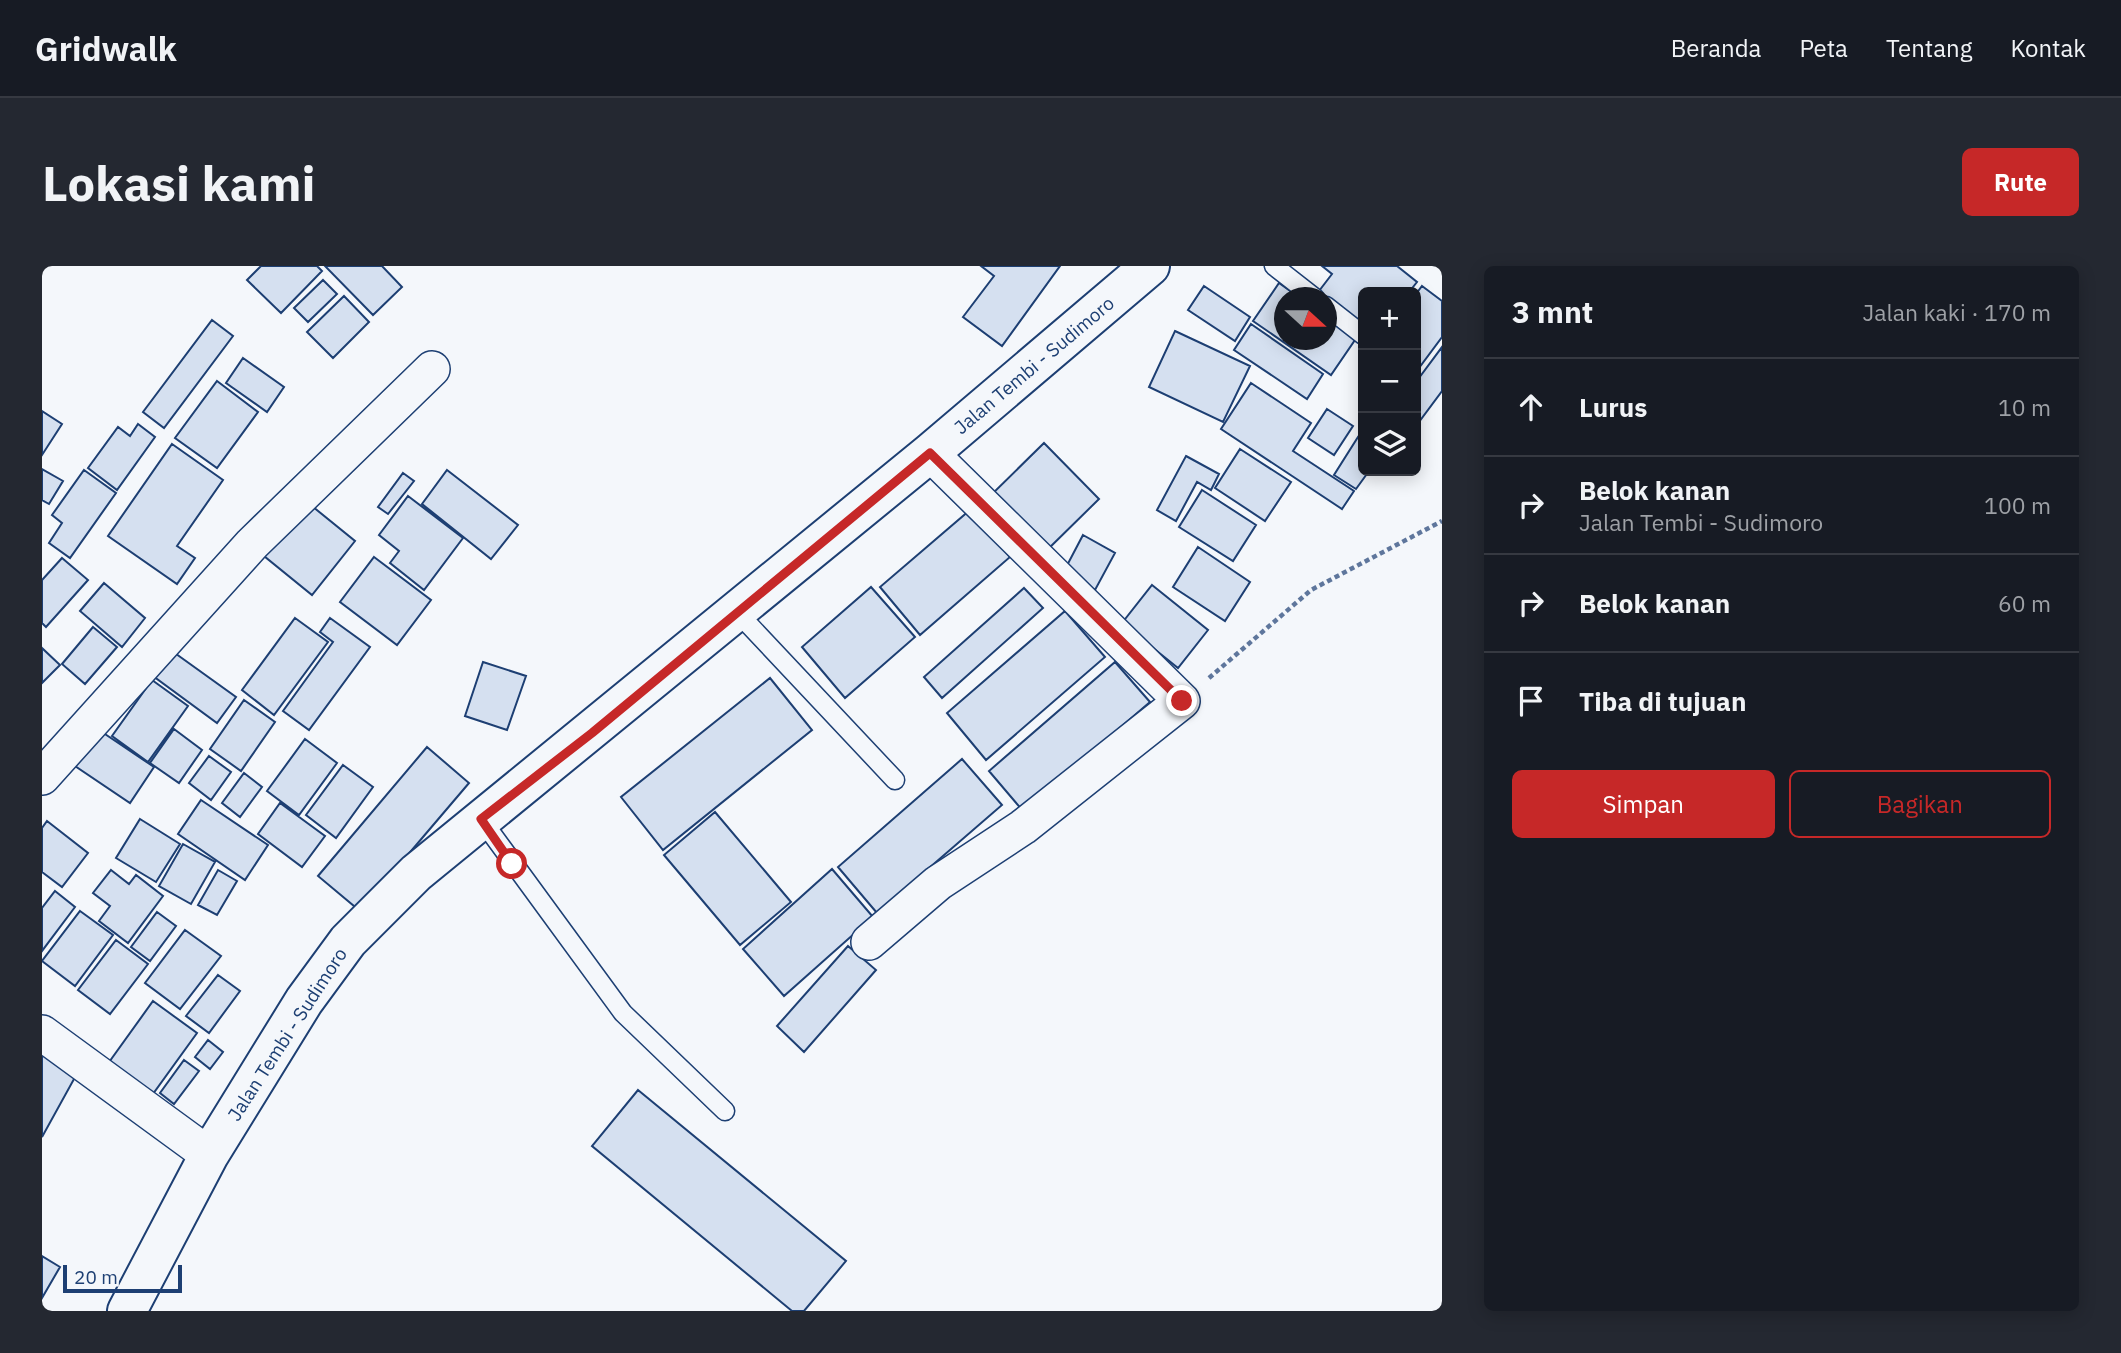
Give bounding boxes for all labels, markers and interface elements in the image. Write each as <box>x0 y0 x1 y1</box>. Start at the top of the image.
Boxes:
text: Gridwalk <box>35 27 177 70</box>
text: Beranda <box>1671 32 1761 64</box>
text: Peta <box>1799 32 1848 64</box>
text: Tentang <box>1886 32 1972 64</box>
text: Kontak <box>2010 32 2086 64</box>
button: Rute <box>1962 148 2079 216</box>
text: Lokasi kami <box>42 151 316 214</box>
north arrow <box>1274 287 1337 350</box>
map controls <box>1358 287 1421 476</box>
button: + <box>1358 287 1421 350</box>
street label: Jalan Tembi - Sudimoro <box>949 291 1119 439</box>
text: 3 mnt <box>1512 292 1593 331</box>
text: Jalan kaki · 170 m <box>1863 297 2051 327</box>
button: − <box>1358 350 1421 413</box>
icon: ahead <box>1512 388 1550 426</box>
text: Lurus <box>1579 390 1647 424</box>
text: 10 m <box>1998 392 2051 422</box>
button: layers <box>1358 413 1421 476</box>
text: Belok kanan <box>1579 473 1730 507</box>
icon: right <box>1512 486 1550 524</box>
text: 100 m <box>1984 490 2051 520</box>
text: Jalan Tembi - Sudimoro <box>1579 507 1823 537</box>
icon: right <box>1512 584 1550 622</box>
text: Belok kanan <box>1579 586 1730 620</box>
text: 60 m <box>1998 588 2051 618</box>
icon: arrive <box>1512 682 1550 720</box>
text: Tiba di tujuan <box>1579 684 1746 718</box>
route end <box>1166 685 1197 716</box>
button: Simpan <box>1512 770 1775 838</box>
button: Bagikan <box>1789 770 2051 838</box>
route start <box>496 848 527 879</box>
street label: Jalan Tembi - Sudimoro <box>222 943 352 1125</box>
scale bar <box>63 1262 182 1294</box>
text: 20 m <box>74 1265 118 1289</box>

